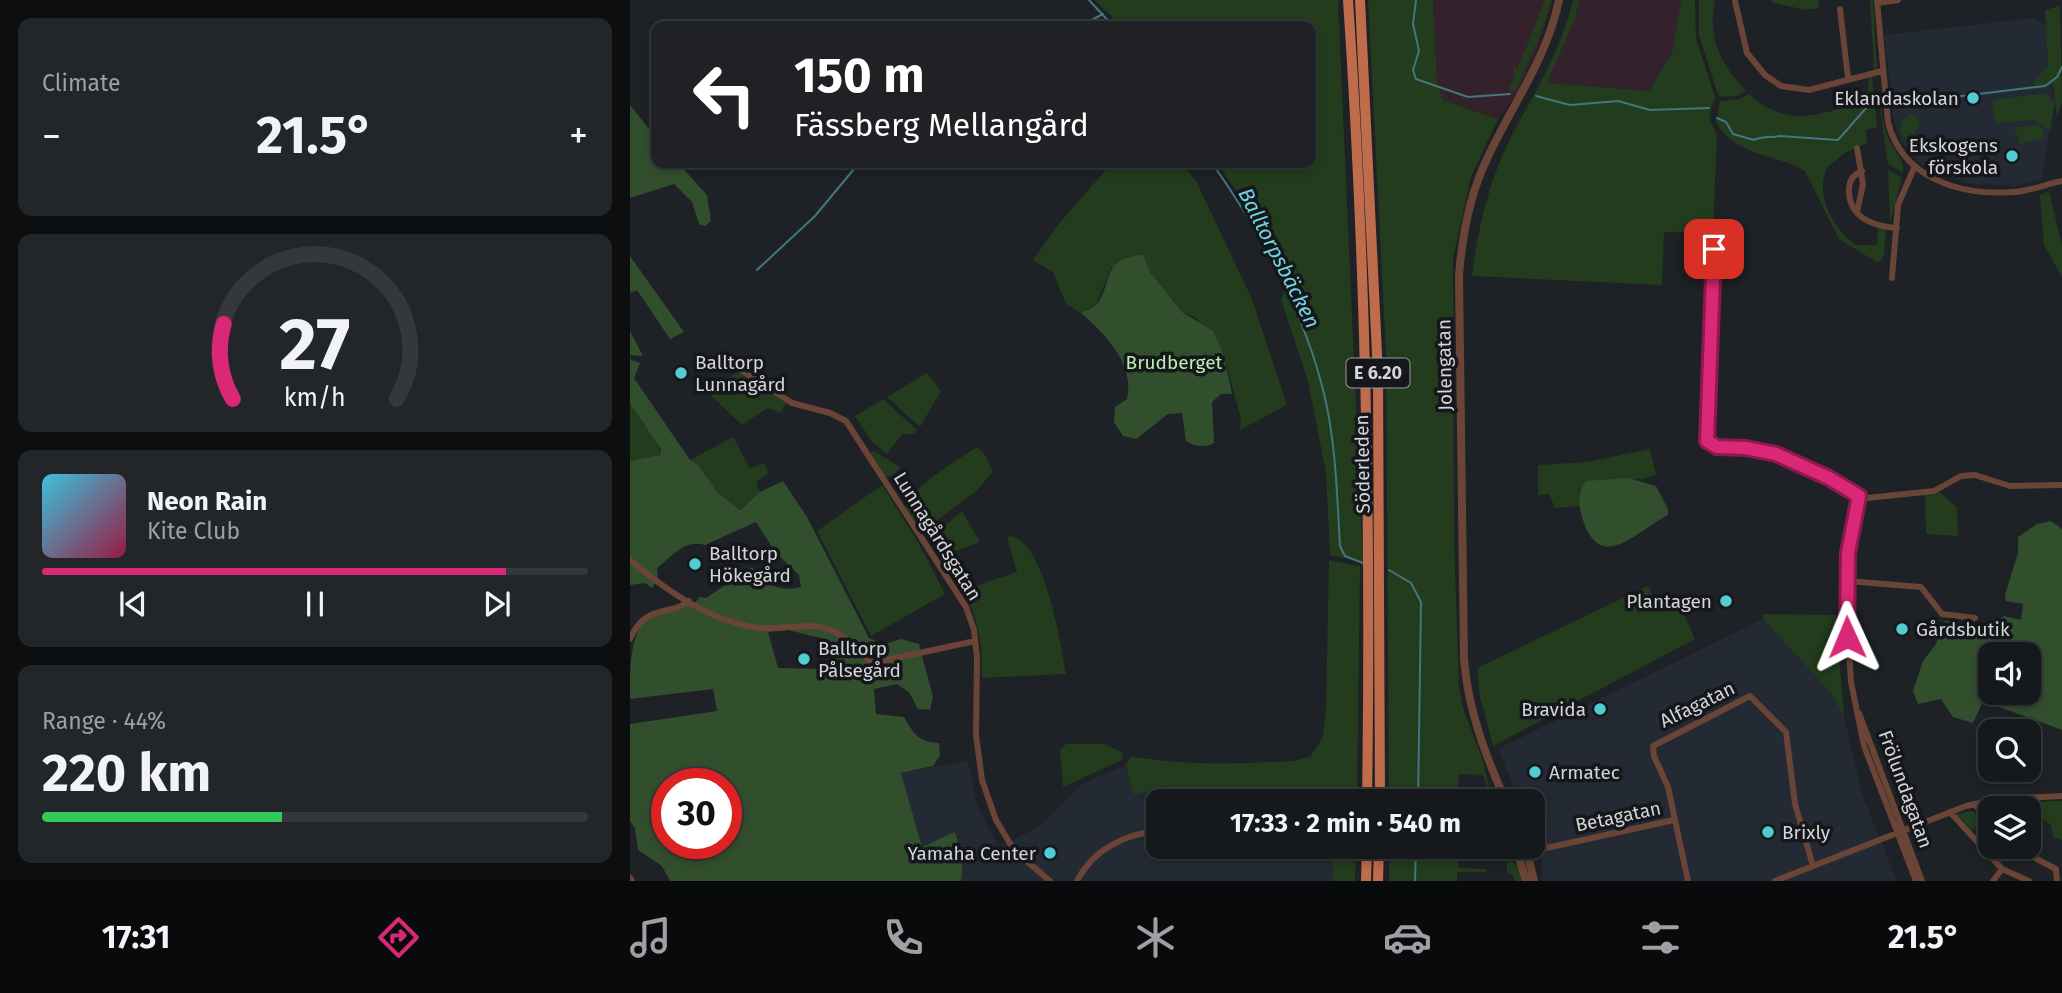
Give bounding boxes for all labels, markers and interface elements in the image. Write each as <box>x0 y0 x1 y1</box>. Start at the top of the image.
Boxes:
text: 150 m <box>794 46 925 105</box>
icon: left <box>679 49 770 140</box>
text: Climate <box>42 69 121 97</box>
place label: Eklandaskolan <box>1834 87 1959 110</box>
marker: Eklandaskolan <box>1965 90 1981 106</box>
text: 21.5° <box>256 104 374 167</box>
text: Fässberg Mellangård <box>794 106 1089 144</box>
text: − <box>42 113 61 159</box>
text: + <box>569 113 588 159</box>
place label: Ekskogens förskola <box>1909 134 1998 179</box>
marker: Ekskogens förskola <box>2004 148 2020 164</box>
water label: Balltorpsbäcken <box>1232 183 1326 333</box>
pin <box>1684 219 1744 279</box>
icon: arrive <box>1695 230 1733 268</box>
text: 27 <box>280 301 350 388</box>
street label: Jolengatan <box>1432 319 1457 411</box>
place label: Balltorp Lunnagård <box>695 351 786 396</box>
park label: Brudberget <box>1126 351 1223 374</box>
road number: E 6.20 <box>1346 358 1410 388</box>
marker: Balltorp Lunnagård <box>673 365 689 381</box>
text: km/h <box>284 382 346 412</box>
street label: Söderleden <box>1350 414 1375 514</box>
street label: Lunnagårdsgatan <box>889 468 986 605</box>
text: Neon Rain <box>147 486 267 517</box>
text: Kite Club <box>147 517 240 545</box>
place label: Balltorp Hökegård <box>709 542 791 587</box>
marker: Balltorp Hökegård <box>687 556 703 572</box>
icon: previous <box>114 585 152 623</box>
icon: pause <box>296 585 334 623</box>
icon: next <box>478 585 516 623</box>
place label: Plantagen <box>1626 590 1712 613</box>
marker: Plantagen <box>1718 593 1734 609</box>
position arrow <box>1810 600 1884 674</box>
place label: Gårdsbutik <box>1916 618 2010 641</box>
marker: Gårdsbutik <box>1894 621 1910 637</box>
place label: Balltorp Pålsegård <box>818 637 901 682</box>
map controls <box>1978 642 2041 859</box>
button: sound <box>1978 642 2041 705</box>
marker: Balltorp Pålsegård <box>796 651 812 667</box>
street label: Alfagatan <box>1656 676 1738 732</box>
place label: Bravida <box>1521 698 1586 721</box>
marker: Bravida <box>1592 701 1608 717</box>
text: Range · 44% <box>42 707 166 735</box>
button: search <box>1978 719 2041 782</box>
street label: Frölundagatan <box>1874 727 1938 851</box>
text: 220 km <box>42 742 211 805</box>
place label: Armatec <box>1549 761 1620 784</box>
marker: Armatec <box>1527 764 1543 780</box>
speed limit sign: 30 <box>651 768 742 859</box>
street label: Betagatan <box>1573 796 1663 837</box>
button: layers <box>1978 796 2041 859</box>
text: 17:33 · 2 min · 540 m <box>1230 808 1461 839</box>
place label: Brixly <box>1782 821 1831 844</box>
marker: Brixly <box>1760 824 1776 840</box>
place label: Yamaha Center <box>908 842 1037 865</box>
marker: Yamaha Center <box>1042 845 1058 861</box>
icon: directions <box>374 913 423 962</box>
icon: music <box>626 913 675 962</box>
icon: phone <box>879 913 928 962</box>
icon: climate <box>1131 913 1180 962</box>
icon: car <box>1383 913 1432 962</box>
icon: filters <box>1636 913 1685 962</box>
text: 17:31 <box>102 918 170 956</box>
text: 21.5° <box>1888 918 1960 956</box>

